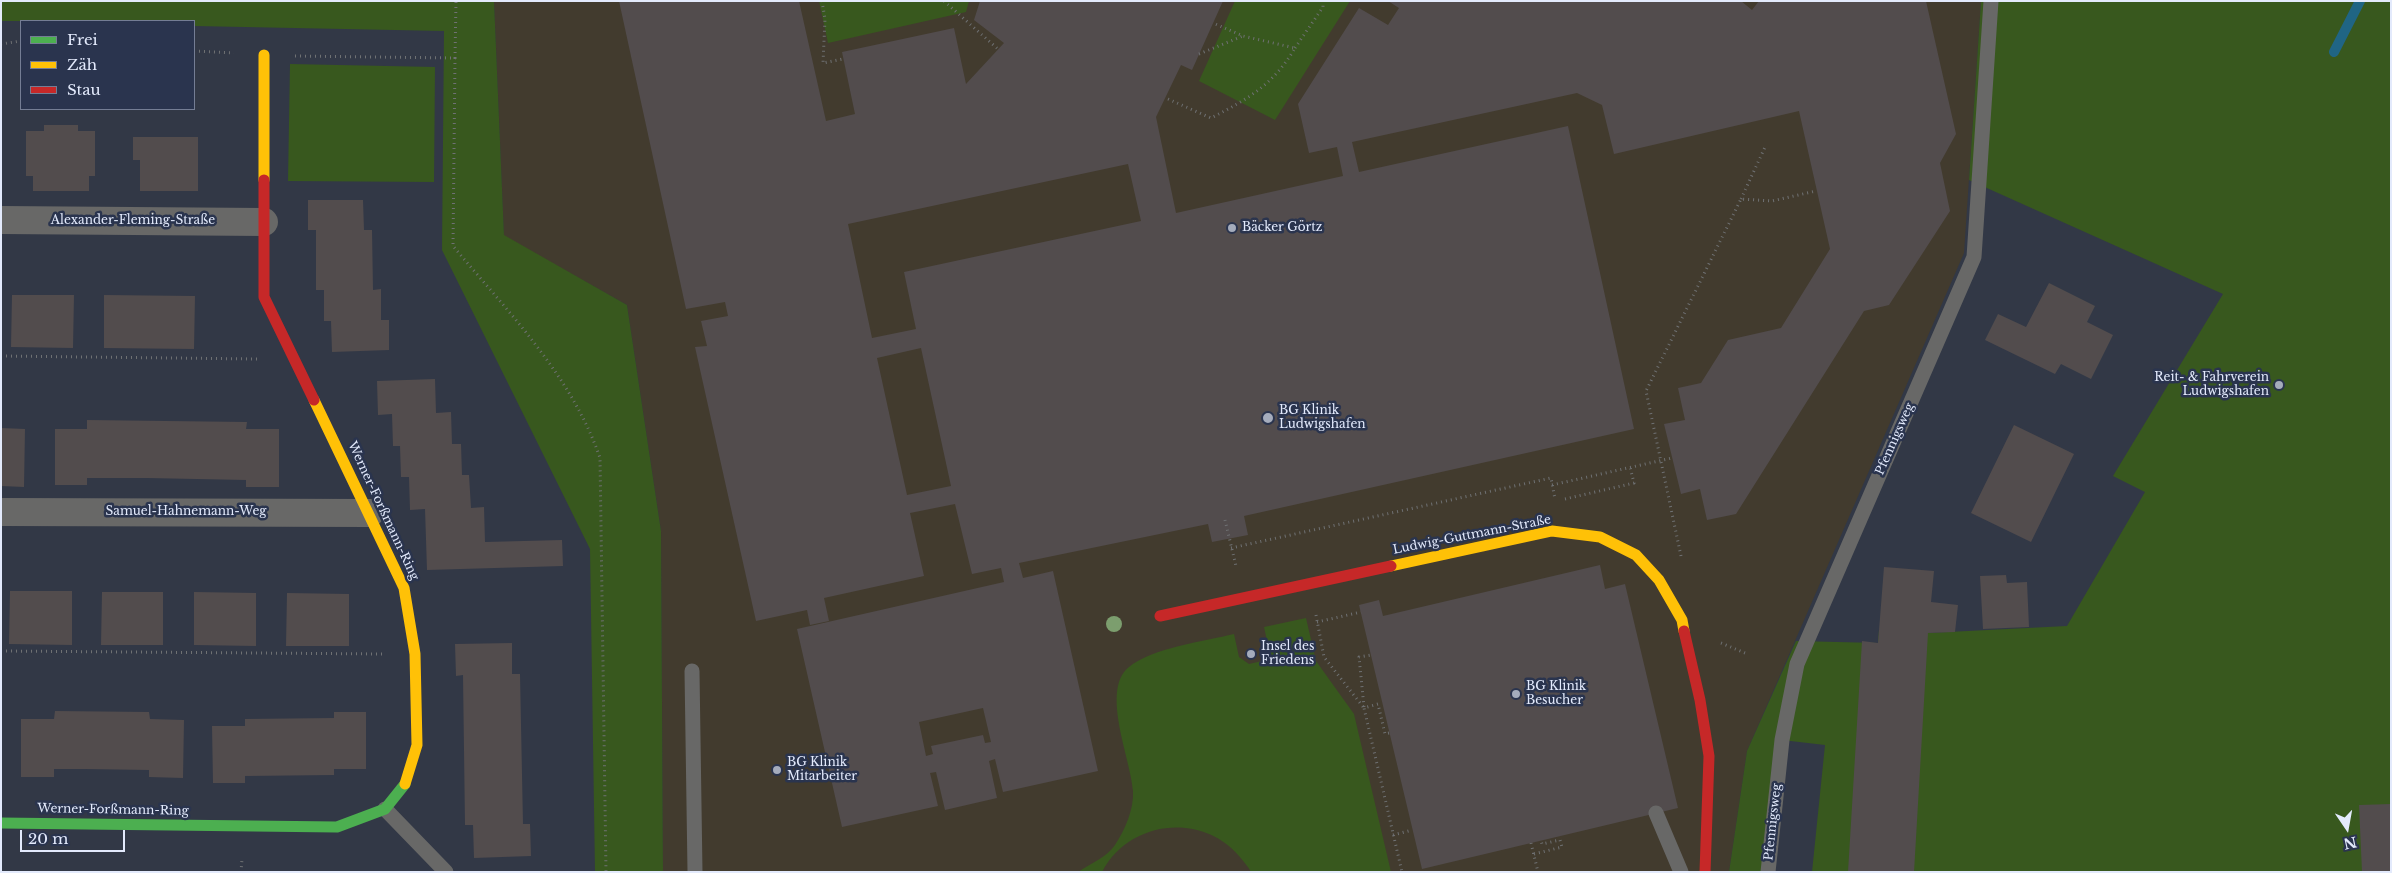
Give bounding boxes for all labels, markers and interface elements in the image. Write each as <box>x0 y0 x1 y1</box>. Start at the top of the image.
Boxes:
legend <box>20 20 195 110</box>
text: Frei <box>67 30 98 49</box>
text: Zäh <box>67 55 97 74</box>
text: Stau <box>67 80 101 99</box>
street label: Alexander-Fleming-Straße <box>51 214 215 228</box>
place label: Bäcker Görtz <box>1242 221 1323 235</box>
marker: Bäcker Görtz <box>1226 222 1238 234</box>
place label: Reit- & Fahrverein Ludwigshafen <box>2154 371 2269 399</box>
marker: Reit- & Fahrverein Ludwigshafen <box>2273 379 2285 391</box>
street label: Pfennigsweg <box>1873 401 1917 477</box>
place label: BG Klinik Ludwigshafen <box>1279 404 1366 432</box>
marker: BG Klinik Ludwigshafen <box>1261 411 1275 425</box>
street label: Werner-Forßmann-Ring <box>344 439 422 583</box>
street label: Samuel-Hahnemann-Weg <box>105 505 267 519</box>
street label: Ludwig-Guttmann-Straße <box>1392 513 1552 557</box>
place label: Insel des Friedens <box>1261 640 1314 668</box>
marker: Insel des Friedens <box>1245 648 1257 660</box>
place label: BG Klinik Besucher <box>1526 680 1586 708</box>
marker: BG Klinik Besucher <box>1510 688 1522 700</box>
place label: BG Klinik Mitarbeiter <box>787 756 857 784</box>
marker: BG Klinik Mitarbeiter <box>771 764 783 776</box>
street label: Pfennigsweg <box>1762 783 1784 861</box>
street label: Werner-Forßmann-Ring <box>37 801 189 819</box>
north arrow <box>2322 803 2372 853</box>
scale bar <box>22 820 128 852</box>
text: 20 m <box>28 829 68 848</box>
text: N <box>2342 832 2358 853</box>

